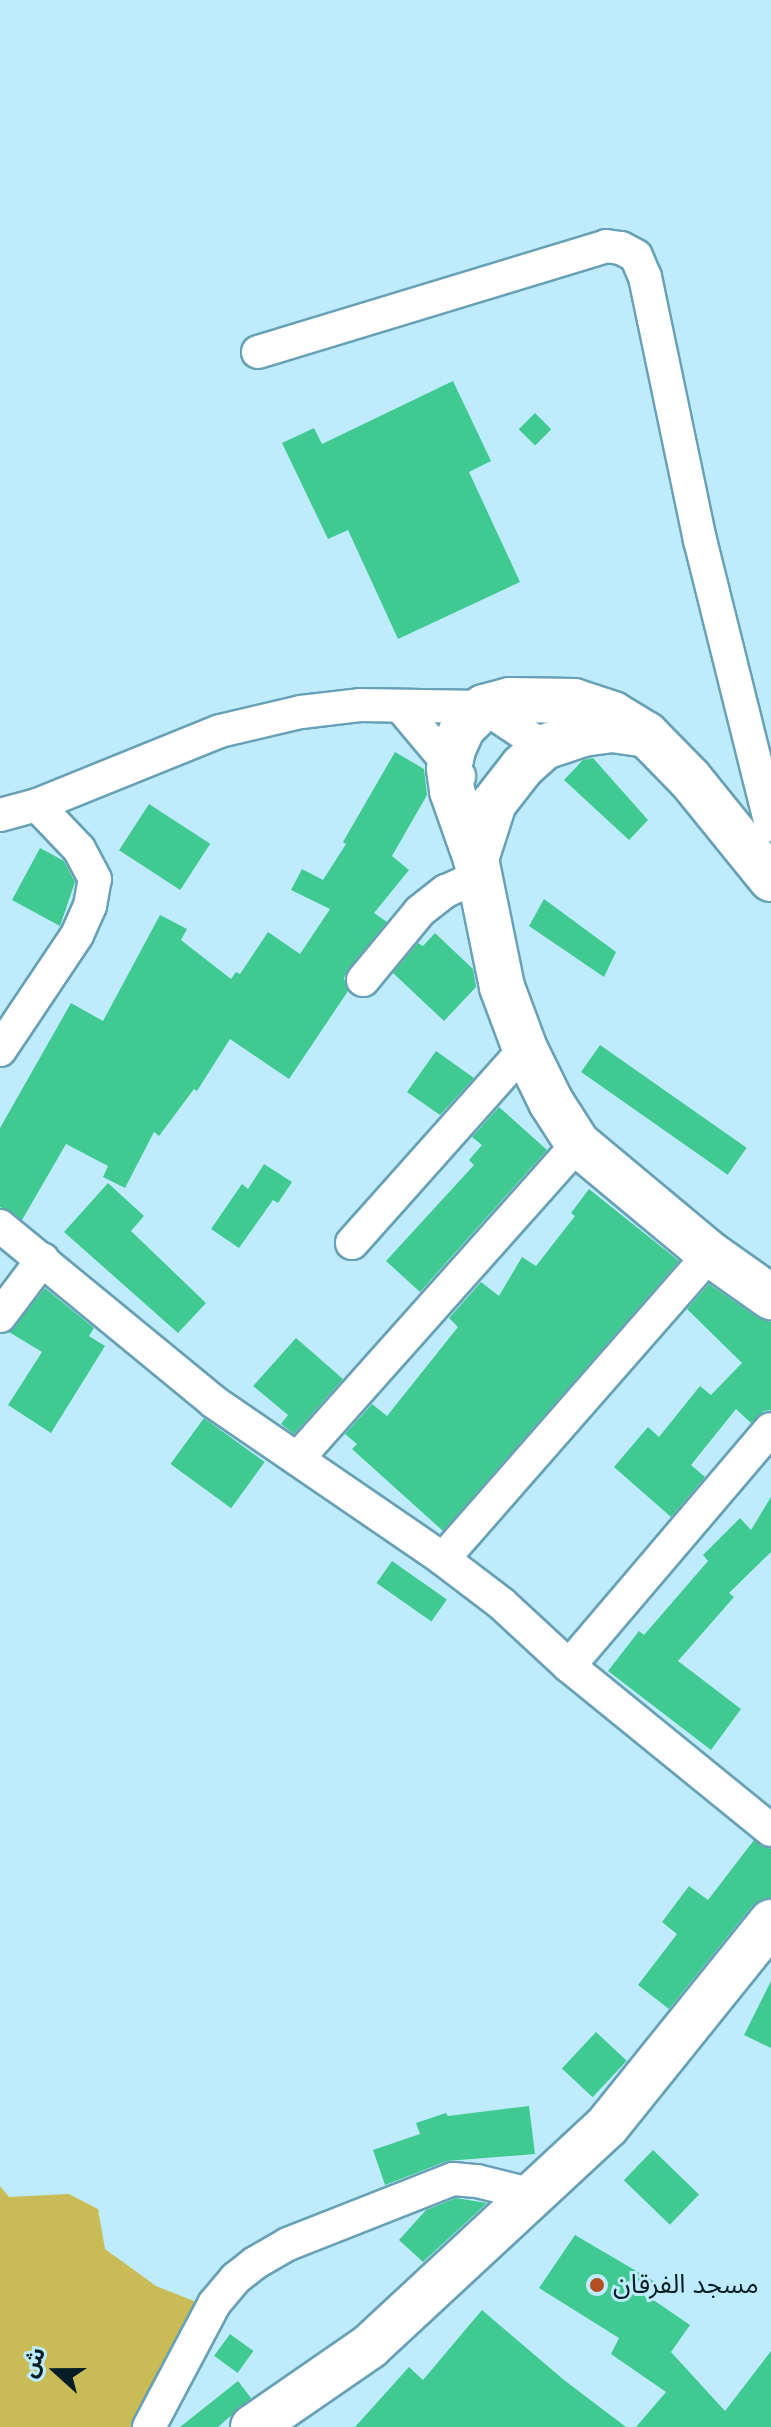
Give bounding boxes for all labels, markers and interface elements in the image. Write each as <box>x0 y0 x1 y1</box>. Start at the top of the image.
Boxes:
place label: مسجد الفرقان <box>613 2269 759 2301</box>
marker: مسجد الفرقان <box>588 2276 606 2294</box>
north arrow <box>16 2331 96 2411</box>
text: ش <box>16 2344 50 2381</box>

